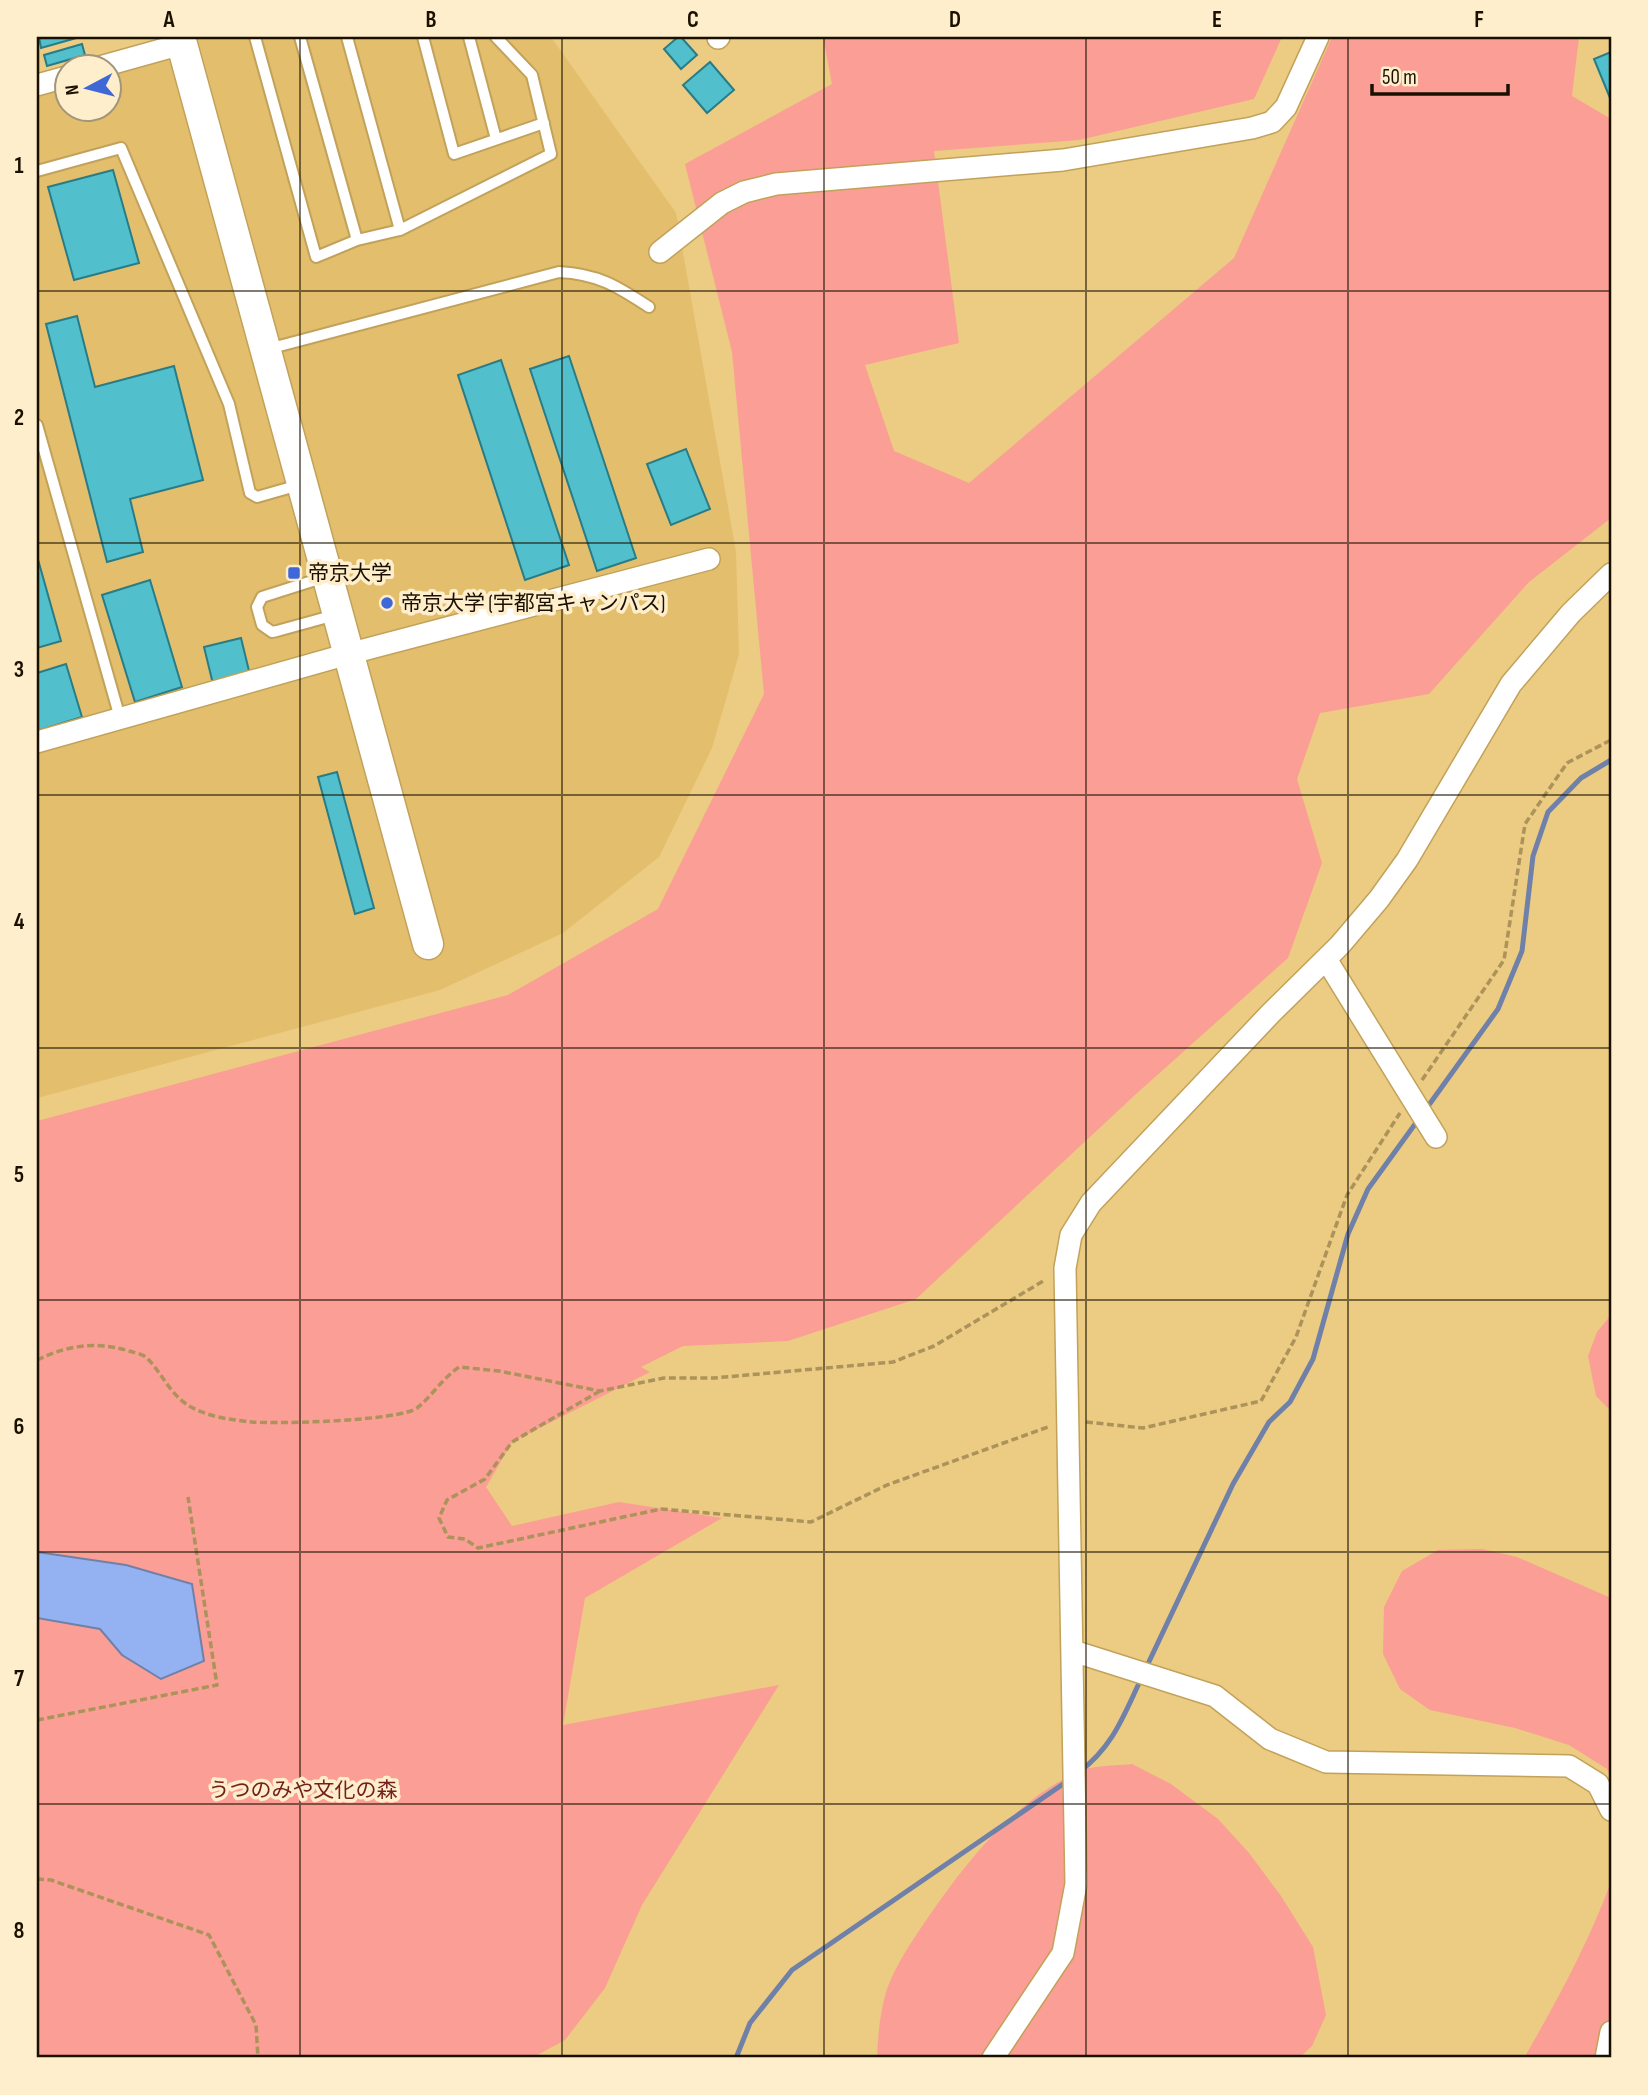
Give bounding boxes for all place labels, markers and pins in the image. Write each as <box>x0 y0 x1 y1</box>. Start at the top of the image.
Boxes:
place label: 帝京大学 <box>308 561 392 586</box>
marker: 帝京大学 <box>286 565 302 581</box>
place label: 帝京大学 (宇都宮キャンパス) <box>401 591 665 616</box>
marker: 帝京大学 (宇都宮キャンパス) <box>379 595 395 611</box>

